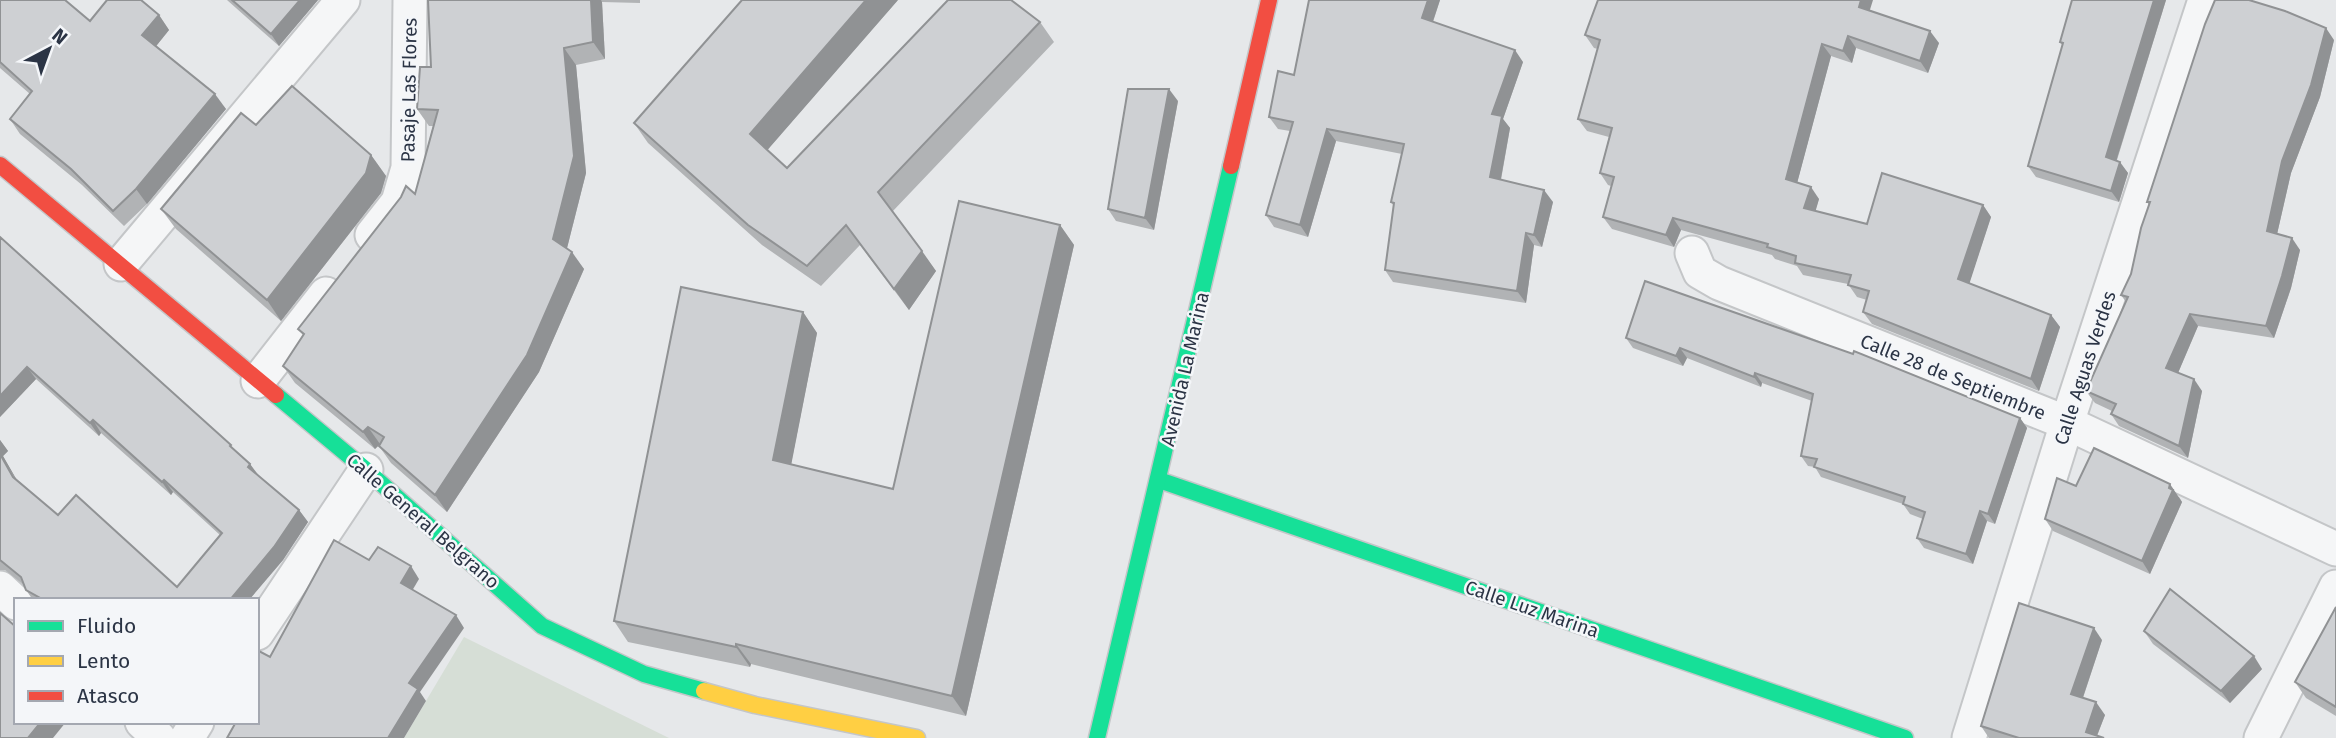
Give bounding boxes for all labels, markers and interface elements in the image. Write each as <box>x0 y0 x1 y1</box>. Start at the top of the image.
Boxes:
north arrow <box>14 14 84 84</box>
street label: Pasaje Las Flores <box>396 17 422 163</box>
text: N <box>48 24 72 49</box>
street label: Calle Aguas Verdes <box>2049 288 2121 448</box>
street label: Avenida La Marina <box>1156 290 1214 448</box>
street label: Calle 28 de Septiembre <box>1857 329 2049 425</box>
street label: Calle General Belgrano <box>342 448 504 594</box>
street label: Calle Luz Marina <box>1462 575 1602 643</box>
legend <box>14 598 259 724</box>
text: Fluido <box>77 613 136 639</box>
text: Lento <box>77 648 130 674</box>
text: Atasco <box>77 683 139 709</box>

